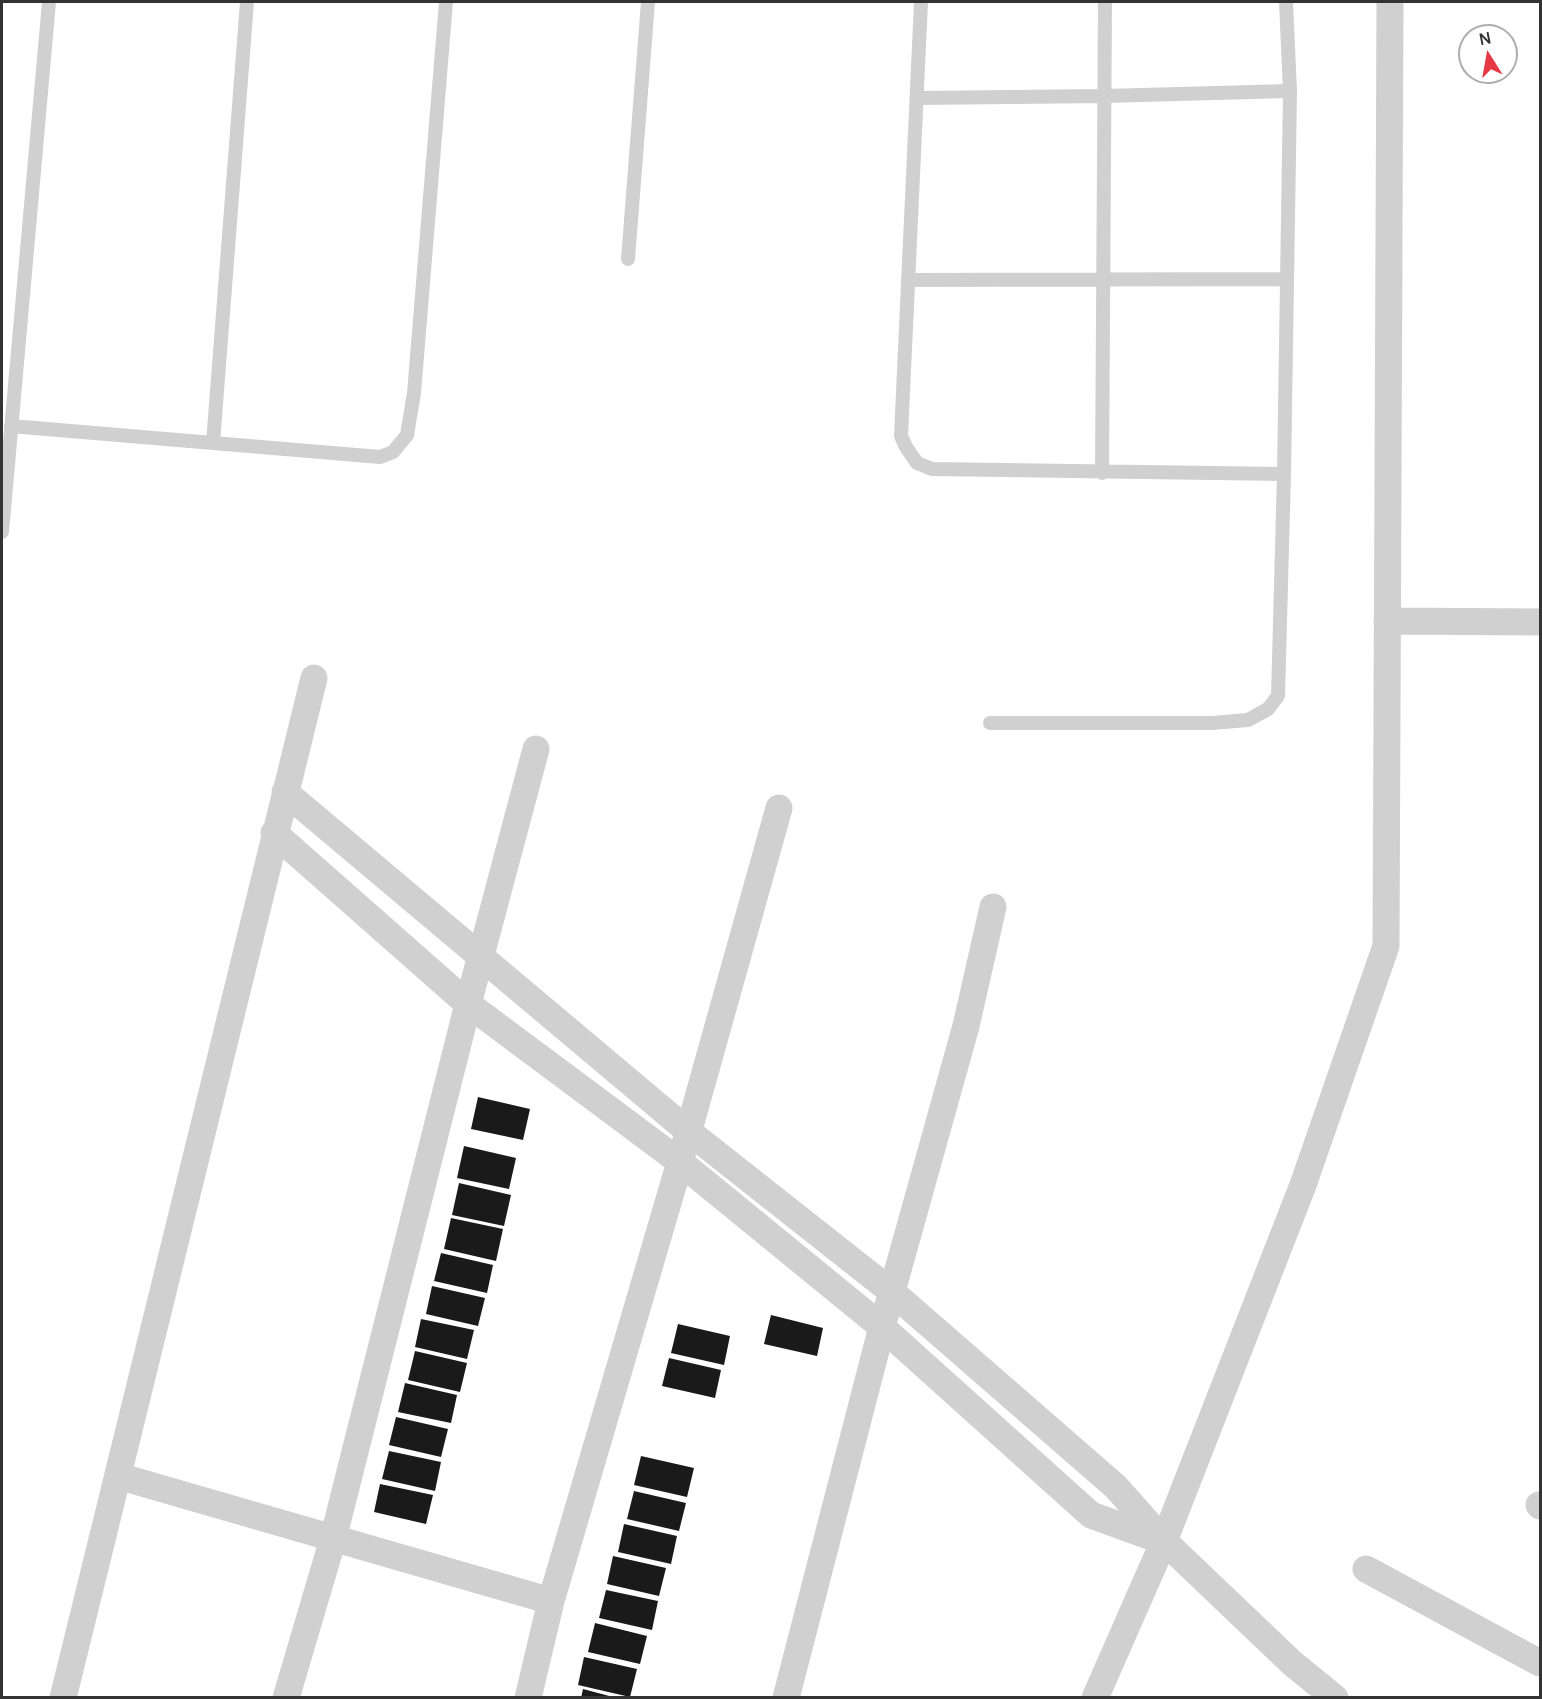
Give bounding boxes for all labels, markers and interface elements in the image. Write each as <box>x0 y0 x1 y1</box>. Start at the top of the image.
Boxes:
north arrow <box>1458 24 1518 84</box>
text: N <box>1477 26 1493 50</box>

